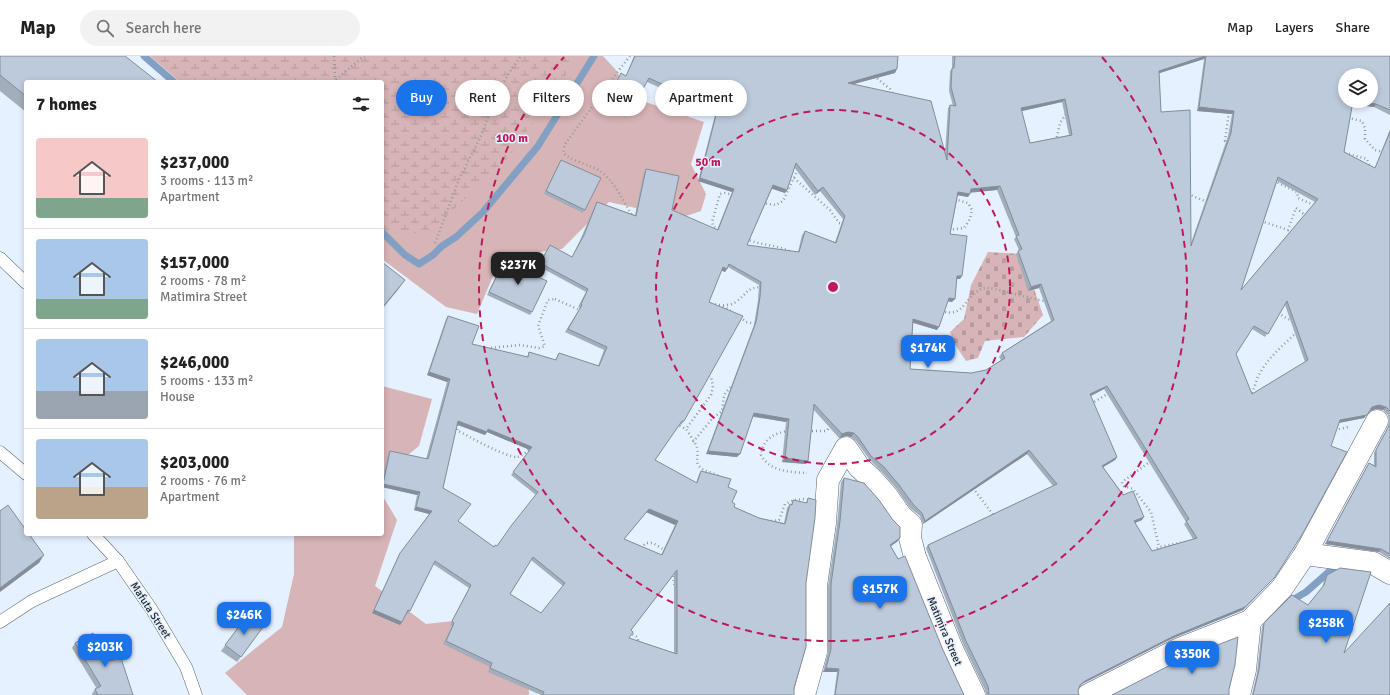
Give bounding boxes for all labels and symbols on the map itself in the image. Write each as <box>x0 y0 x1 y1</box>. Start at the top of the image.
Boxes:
text: 100 m <box>496 131 528 146</box>
text: 50 m <box>695 155 721 170</box>
pin: $237K <box>490 252 546 286</box>
centre of rings <box>826 280 840 294</box>
pin: $174K <box>900 335 956 369</box>
pin: $157K <box>852 576 908 610</box>
street label: Mafuta Street <box>128 580 174 641</box>
street label: Matimira Street <box>924 595 965 668</box>
pin: $246K <box>216 602 272 636</box>
pin: $258K <box>1298 610 1354 644</box>
pin: $203K <box>77 634 133 668</box>
pin: $350K <box>1164 641 1220 675</box>

